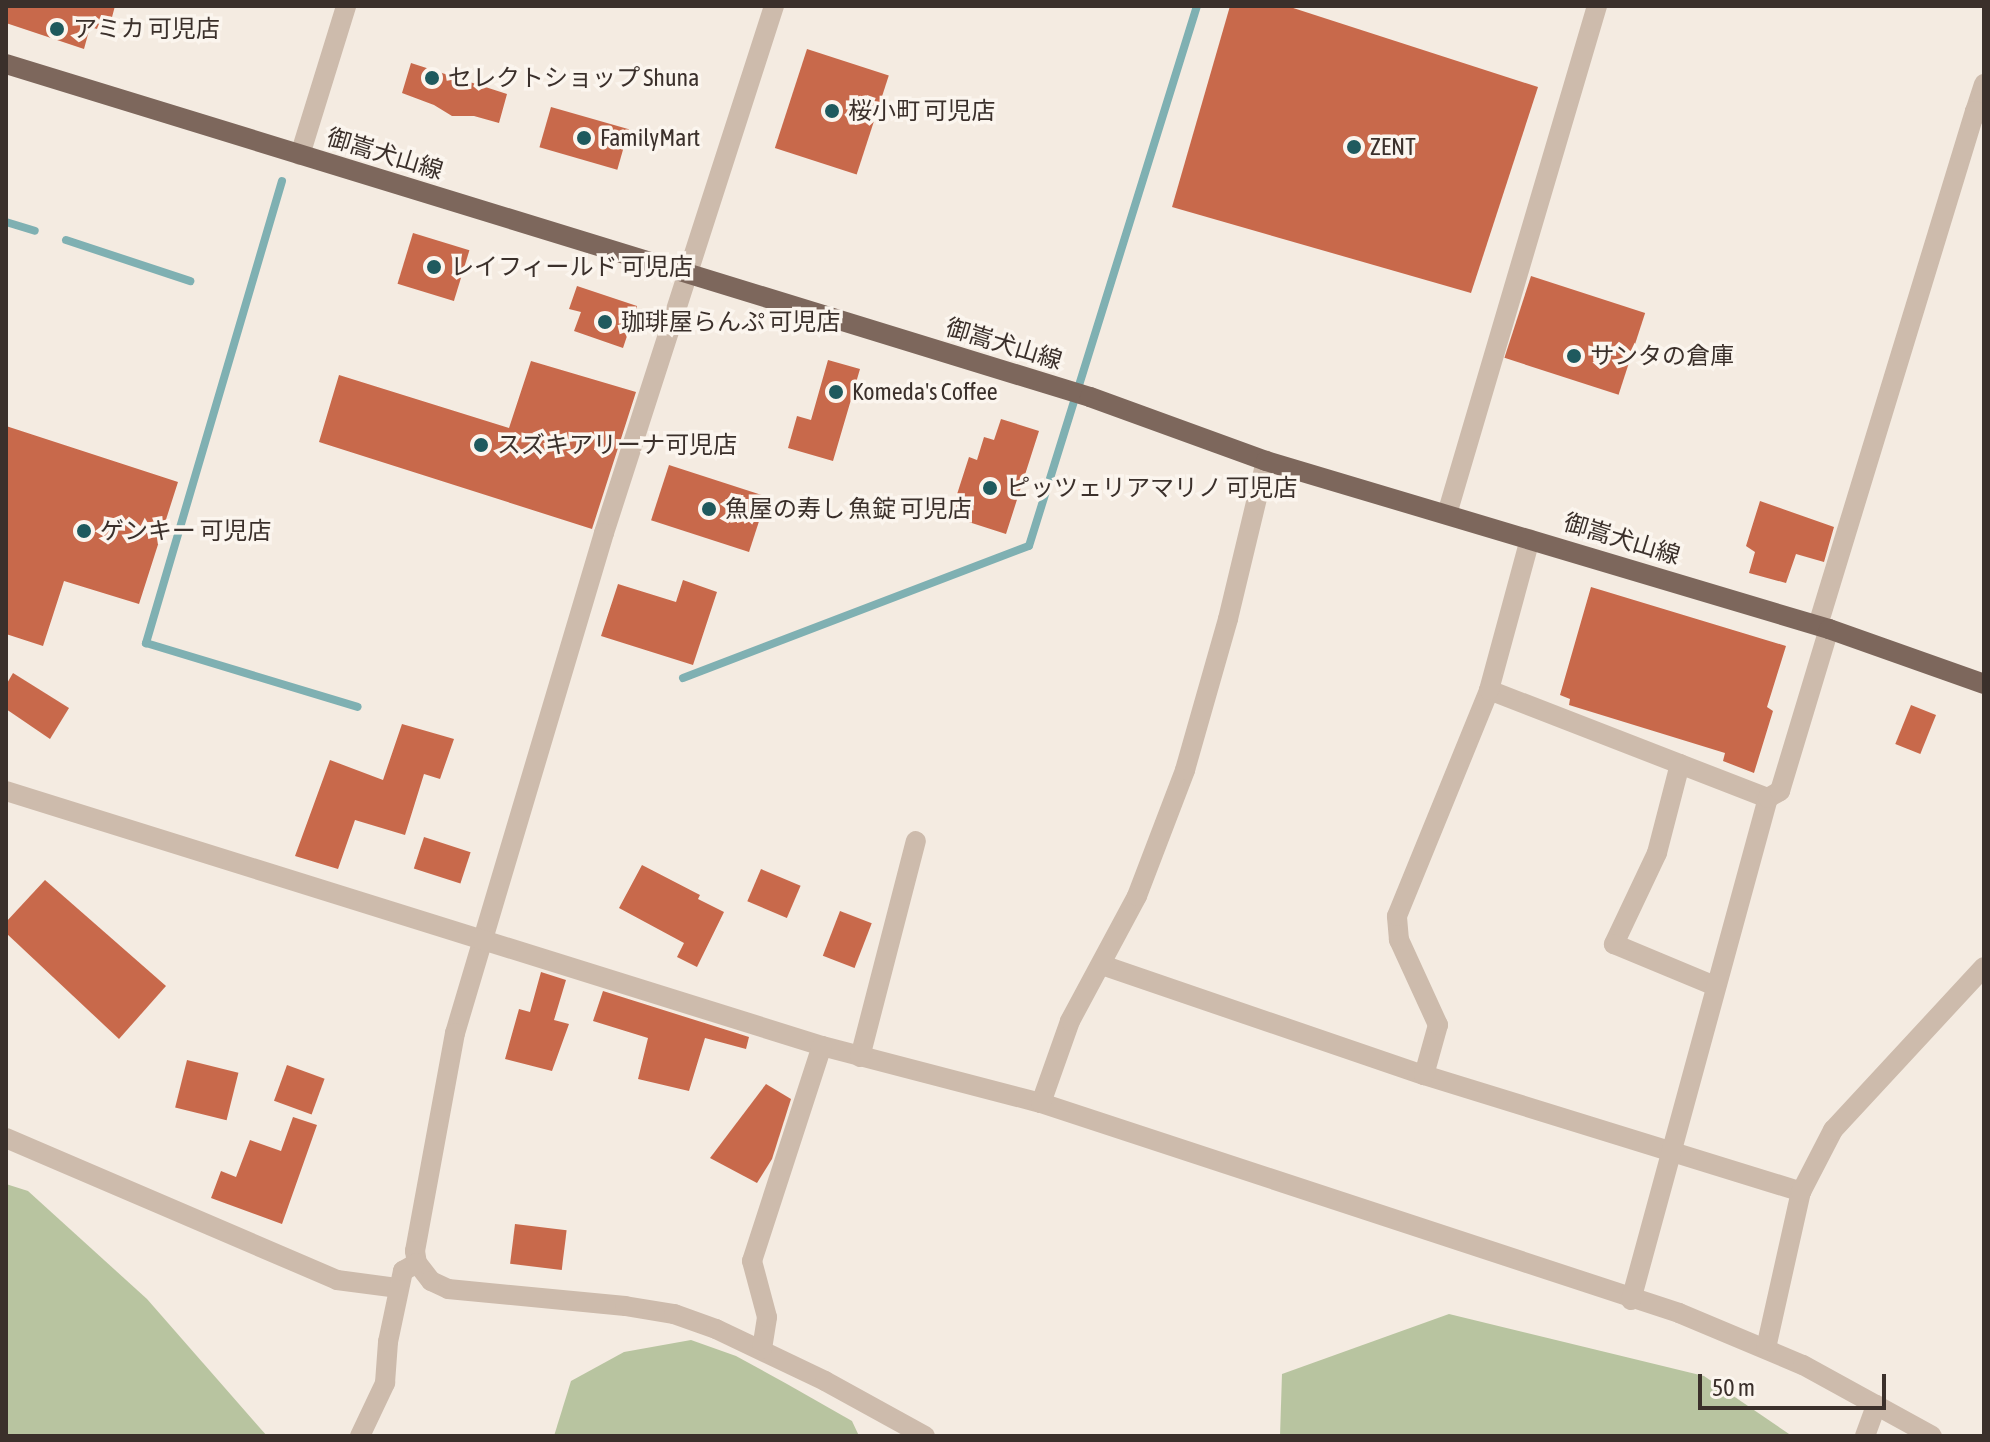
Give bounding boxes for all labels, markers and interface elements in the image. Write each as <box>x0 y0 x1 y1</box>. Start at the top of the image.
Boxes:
place label: アミカ 可児店 <box>73 15 220 43</box>
marker: アミカ 可児店 <box>48 20 66 38</box>
place label: セレクトショップ Shuna <box>448 64 699 92</box>
marker: セレクトショップ Shuna <box>423 69 441 87</box>
place label: 桜小町 可児店 <box>848 97 995 125</box>
marker: 桜小町 可児店 <box>823 102 841 120</box>
street label: 御嵩犬山線 <box>323 123 447 185</box>
place label: FamilyMart <box>600 124 700 152</box>
marker: FamilyMart <box>575 129 593 147</box>
place label: ZENT <box>1370 133 1416 161</box>
marker: ZENT <box>1345 138 1363 156</box>
place label: レイフィールド 可児店 <box>450 253 693 281</box>
marker: レイフィールド 可児店 <box>425 258 443 276</box>
place label: 珈琲屋らんぷ 可児店 <box>621 308 840 336</box>
marker: 珈琲屋らんぷ 可児店 <box>596 313 614 331</box>
street label: 御嵩犬山線 <box>942 313 1066 375</box>
place label: サンタの倉庫 <box>1590 342 1734 370</box>
marker: サンタの倉庫 <box>1565 347 1583 365</box>
place label: Komeda's Coffee <box>852 378 998 406</box>
marker: Komeda's Coffee <box>827 383 845 401</box>
place label: スズキアリーナ可児店 <box>497 431 737 459</box>
marker: スズキアリーナ可児店 <box>472 436 490 454</box>
place label: ピッツェリアマリノ 可児店 <box>1006 474 1297 502</box>
marker: ピッツェリアマリノ 可児店 <box>981 479 999 497</box>
place label: 魚屋の寿し 魚錠 可児店 <box>725 495 972 523</box>
marker: 魚屋の寿し 魚錠 可児店 <box>700 500 718 518</box>
street label: 御嵩犬山線 <box>1560 508 1684 570</box>
place label: ゲンキー 可児店 <box>100 517 271 545</box>
marker: ゲンキー 可児店 <box>75 522 93 540</box>
scale bar <box>1702 1358 1890 1408</box>
text: 50 m <box>1712 1374 1755 1401</box>

